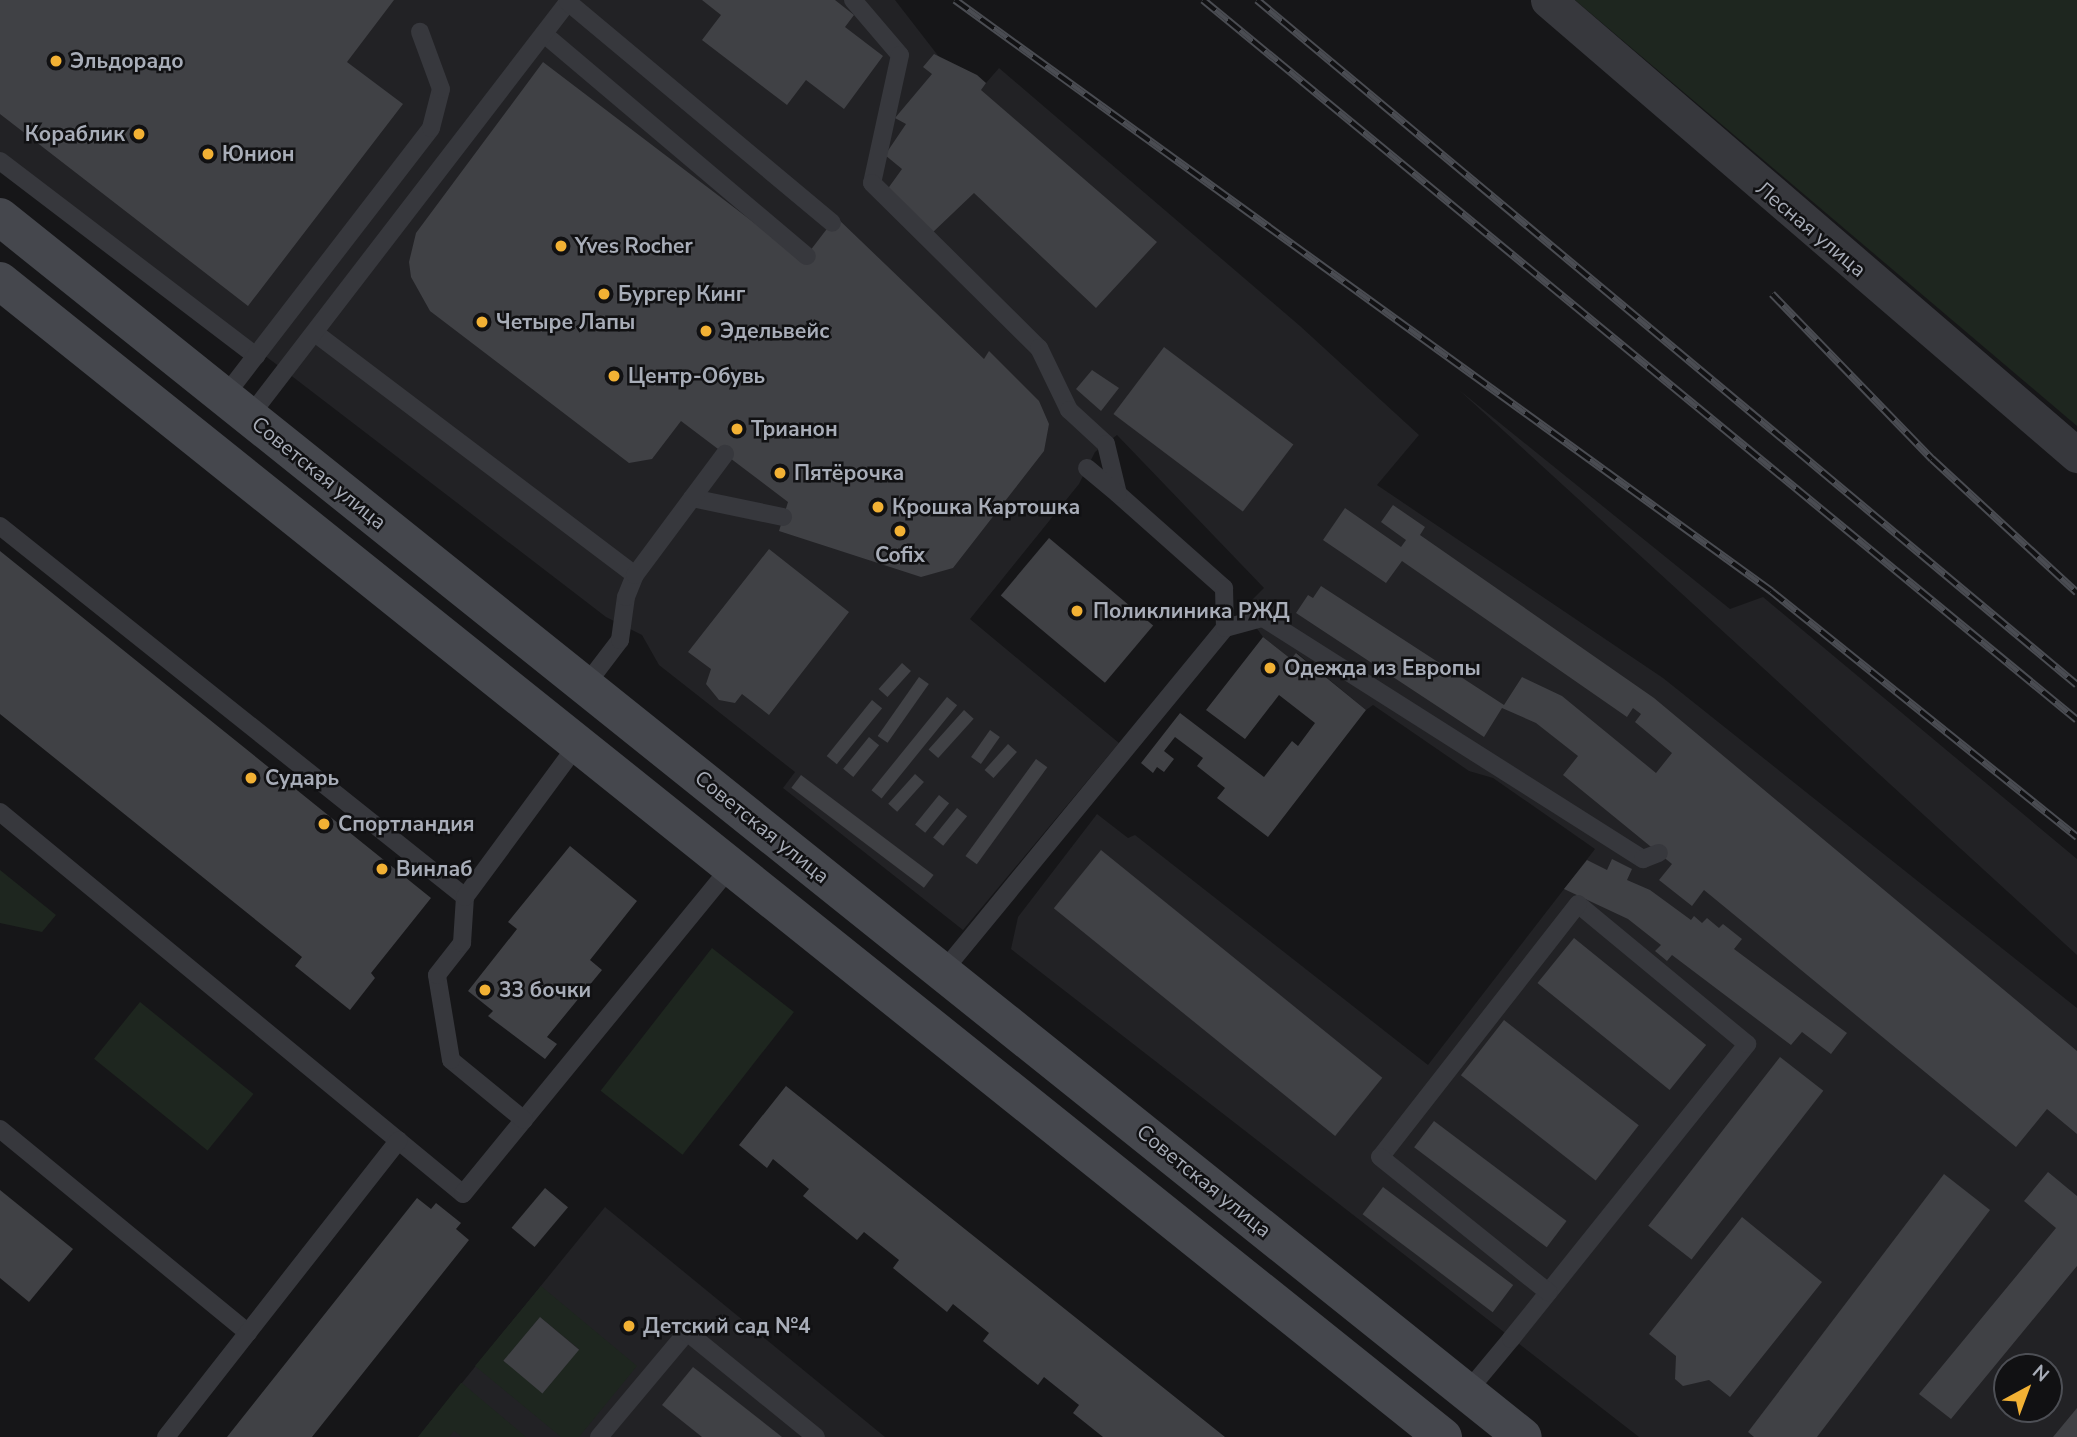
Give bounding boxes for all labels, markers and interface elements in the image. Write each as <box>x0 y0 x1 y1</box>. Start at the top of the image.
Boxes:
place label: Эльдорадо <box>70 48 184 74</box>
marker: Эльдорадо <box>48 53 64 69</box>
place label: Кораблик <box>25 121 125 147</box>
marker: Кораблик <box>131 126 147 142</box>
place label: Юнион <box>222 141 295 167</box>
marker: Юнион <box>200 146 216 162</box>
street label: Лесная улица <box>1751 176 1871 282</box>
place label: Yves Rocher <box>575 233 693 259</box>
marker: Yves Rocher <box>553 238 569 254</box>
place label: Бургер Кинг <box>618 281 745 307</box>
marker: Бургер Кинг <box>596 286 612 302</box>
place label: Четыре Лапы <box>496 309 635 335</box>
marker: Четыре Лапы <box>474 314 490 330</box>
place label: Эдельвейс <box>720 318 829 344</box>
marker: Эдельвейс <box>698 323 714 339</box>
place label: Центр-Обувь <box>628 363 765 389</box>
marker: Центр-Обувь <box>606 368 622 384</box>
street label: Советская улица <box>247 411 391 535</box>
place label: Трианон <box>751 416 838 442</box>
marker: Трианон <box>729 421 745 437</box>
place label: Пятёрочка <box>794 460 904 486</box>
marker: Пятёрочка <box>772 465 788 481</box>
place label: Крошка Картошка <box>892 494 1080 520</box>
marker: Крошка Картошка <box>870 499 886 515</box>
marker: Cofix <box>892 523 908 539</box>
place label: Cofix <box>875 542 925 568</box>
place label: Поликлиника РЖД <box>1093 598 1290 624</box>
marker: Поликлиника РЖД <box>1067 601 1087 621</box>
place label: Одежда из Европы <box>1284 655 1481 681</box>
marker: Одежда из Европы <box>1262 660 1278 676</box>
place label: Сударь <box>265 765 339 791</box>
street label: Советская улица <box>690 765 834 889</box>
marker: Сударь <box>243 770 259 786</box>
place label: Спортландия <box>338 811 475 837</box>
marker: Спортландия <box>316 816 332 832</box>
place label: Винлаб <box>396 856 473 882</box>
marker: Винлаб <box>374 861 390 877</box>
place label: 33 бочки <box>499 977 591 1003</box>
marker: 33 бочки <box>477 982 493 998</box>
street label: Советская улица <box>1132 1119 1276 1243</box>
place label: Детский сад №4 <box>643 1313 811 1339</box>
marker: Детский сад №4 <box>621 1318 637 1334</box>
north arrow <box>1993 1353 2063 1423</box>
text: N <box>2027 1359 2054 1388</box>

